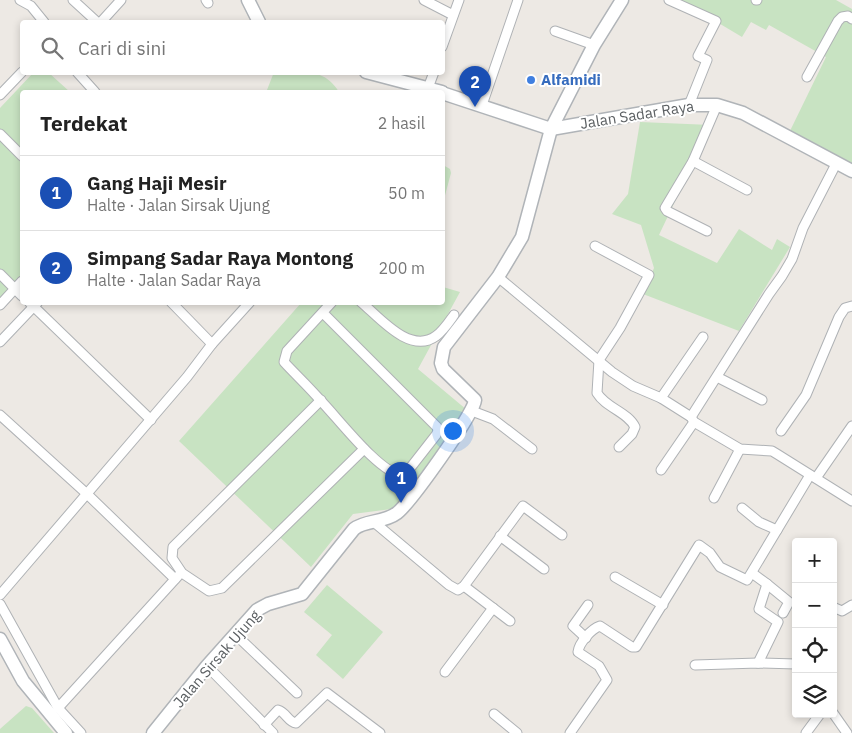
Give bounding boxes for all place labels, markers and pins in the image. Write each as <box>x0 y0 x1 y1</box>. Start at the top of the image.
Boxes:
pin: 2 <box>459 66 491 107</box>
place label: Alfamidi <box>541 70 601 89</box>
marker: Alfamidi <box>525 74 537 86</box>
pin: 1 <box>385 462 417 503</box>

